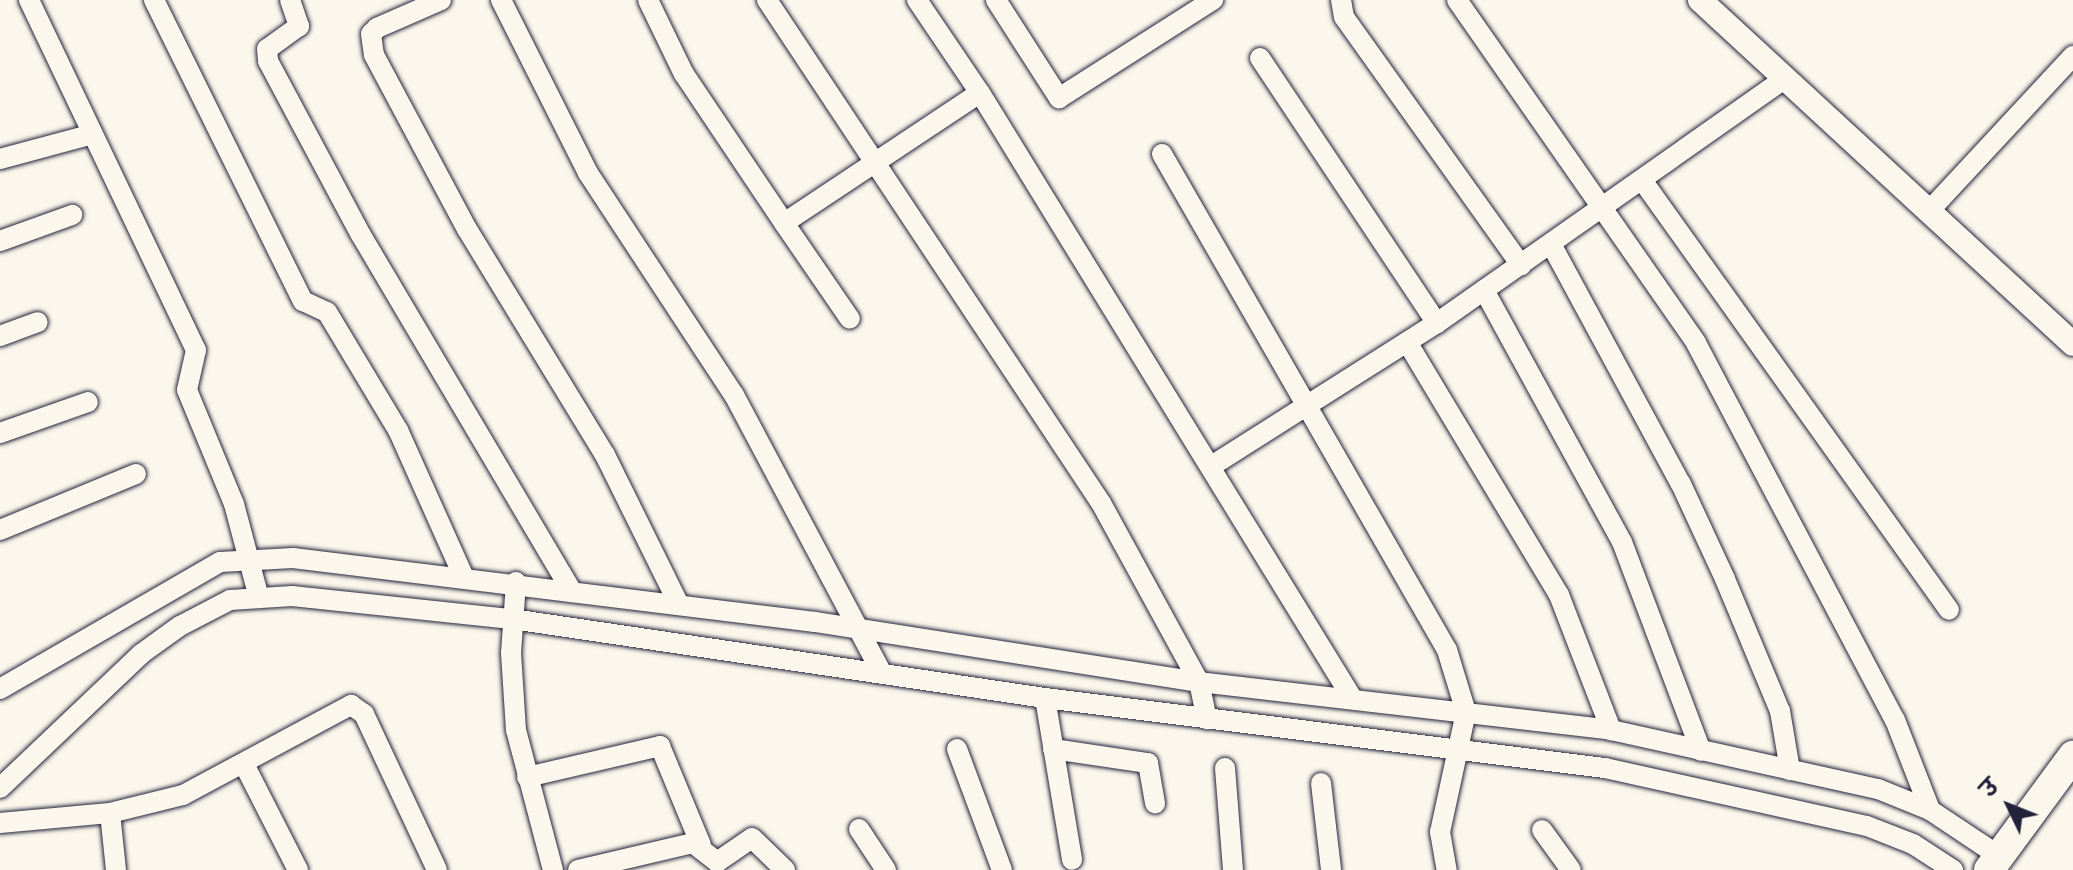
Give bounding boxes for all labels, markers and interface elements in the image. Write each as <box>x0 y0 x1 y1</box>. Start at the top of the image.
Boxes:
north arrow <box>1969 766 2049 846</box>
text: उ <box>1975 773 2008 806</box>

